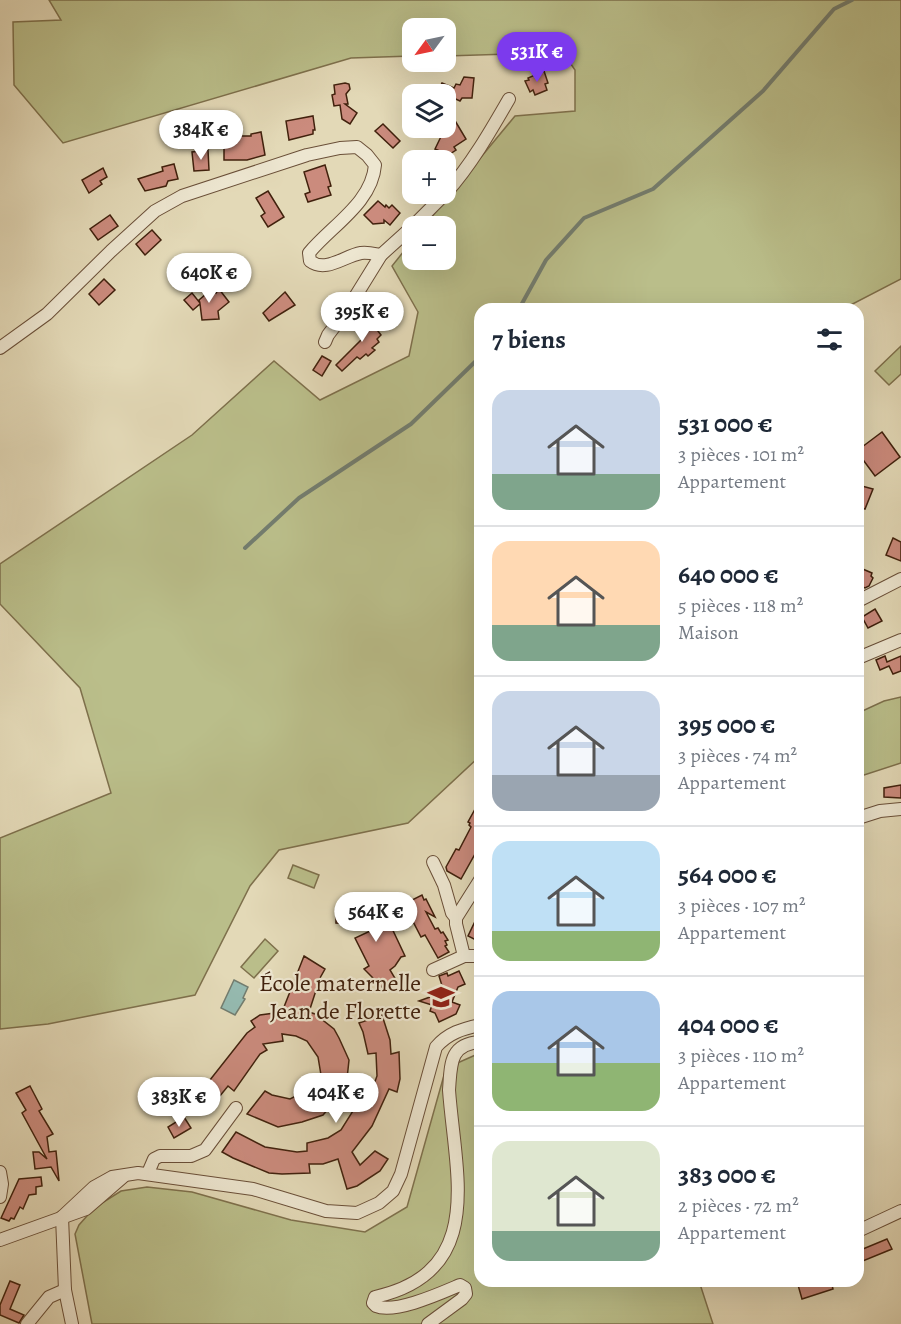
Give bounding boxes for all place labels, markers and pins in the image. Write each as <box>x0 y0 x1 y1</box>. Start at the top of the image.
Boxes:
pin: 531K € <box>488 32 586 83</box>
pin: 384K € <box>152 110 250 161</box>
pin: 640K € <box>160 253 258 304</box>
pin: 395K € <box>313 292 411 343</box>
pin: 564K € <box>327 892 425 943</box>
place label: École maternelle Jean de Florette <box>259 967 421 1027</box>
school or university icon: École maternelle Jean de Florette <box>426 982 456 1012</box>
pin: 404K € <box>287 1073 385 1124</box>
pin: 383K € <box>130 1077 228 1128</box>

